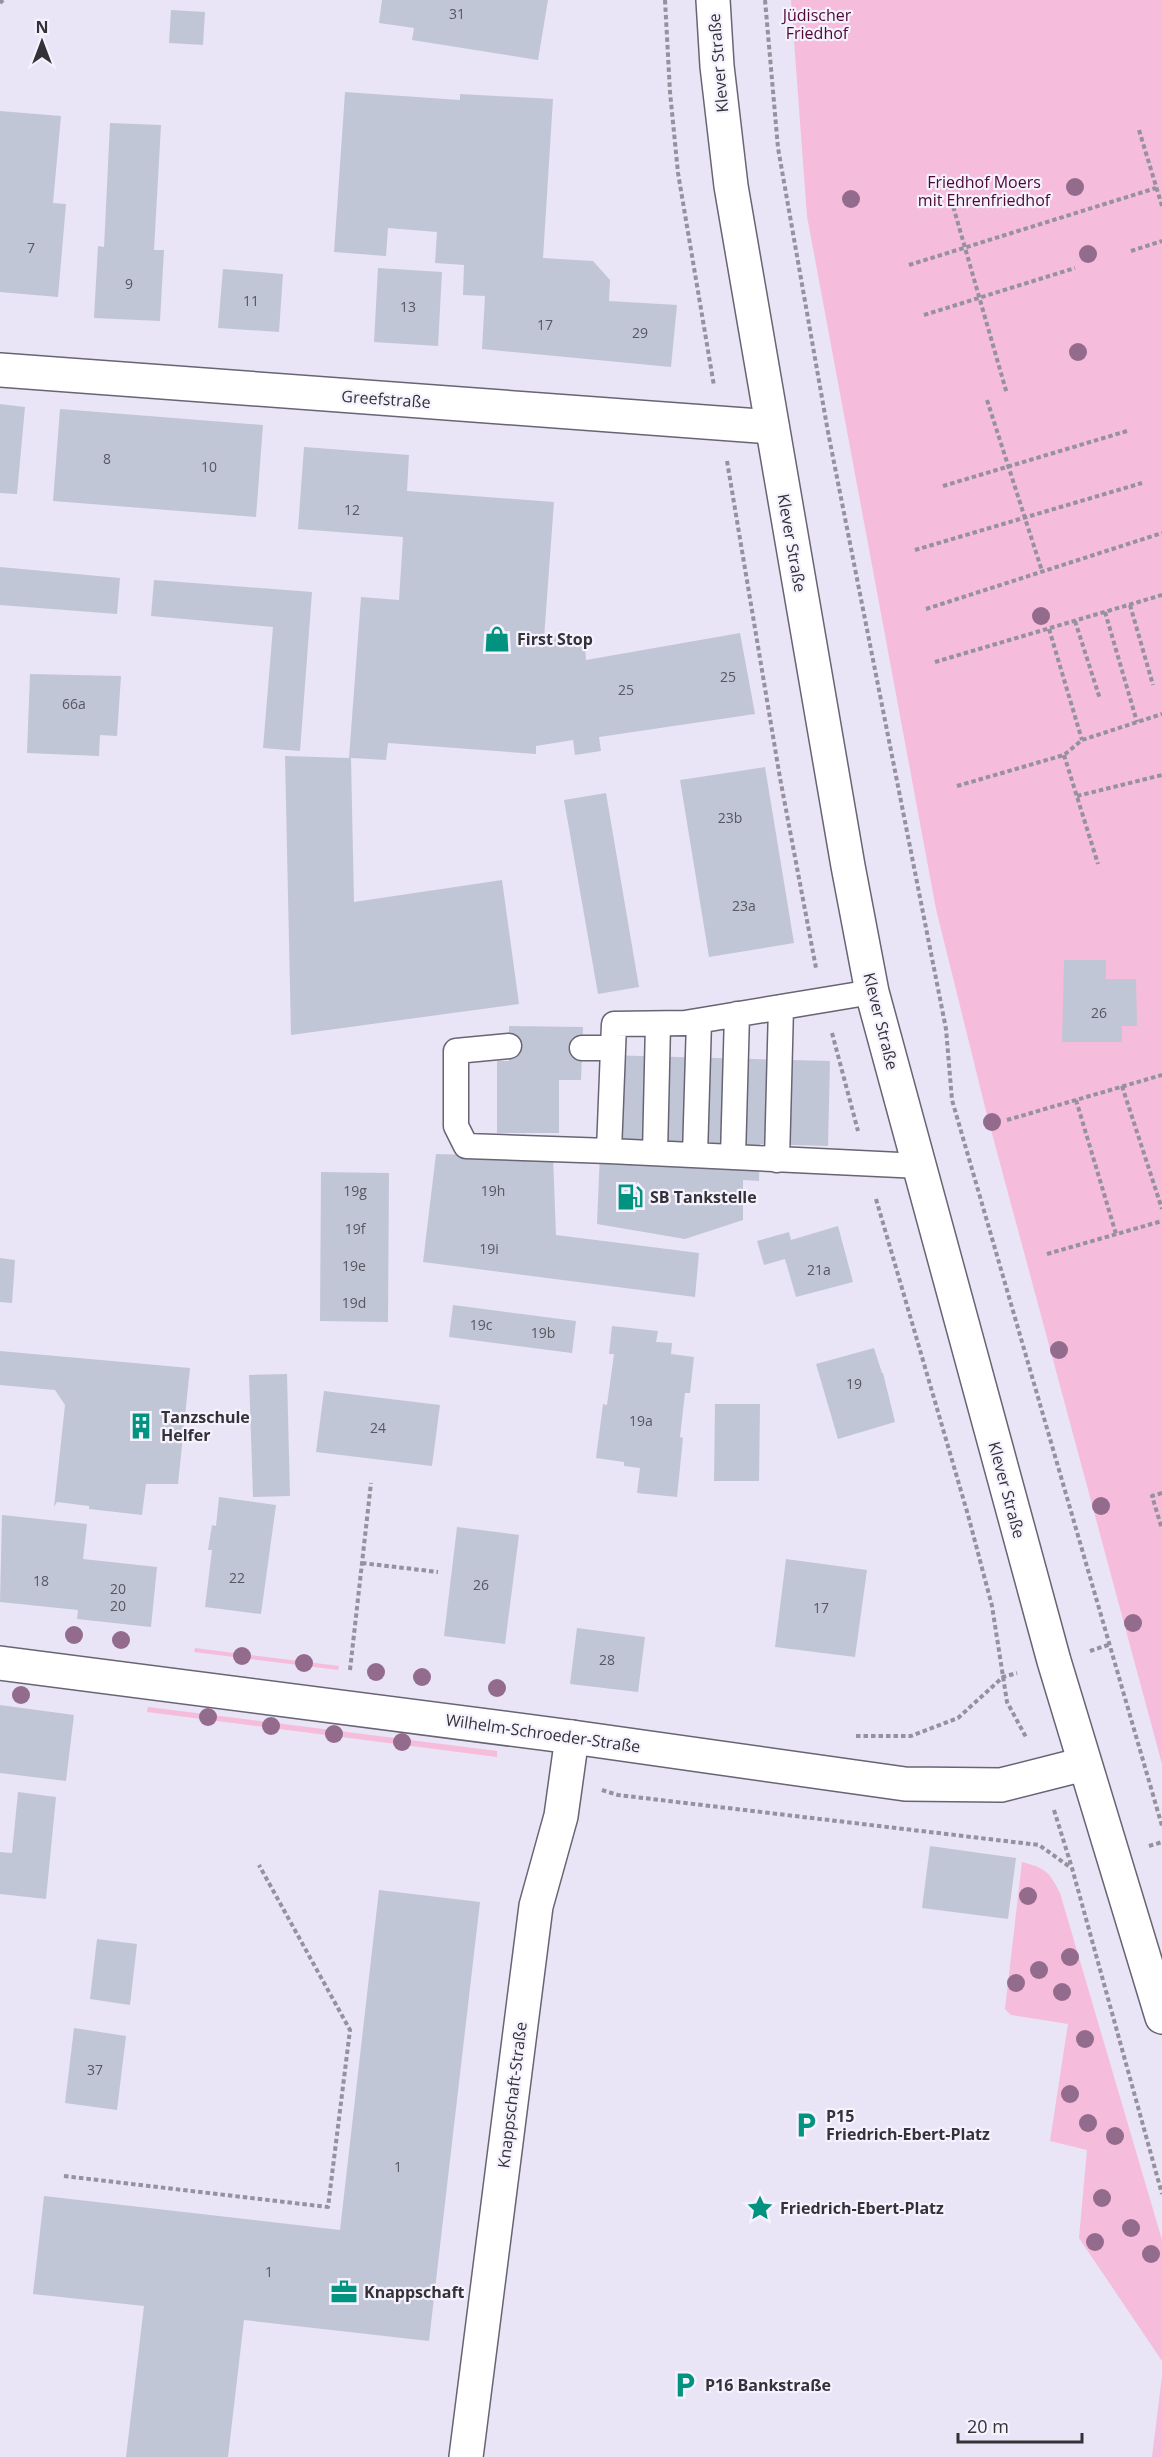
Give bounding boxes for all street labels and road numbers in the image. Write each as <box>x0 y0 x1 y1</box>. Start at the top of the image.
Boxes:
street label: Klever Straße <box>703 13 733 113</box>
street label: Greefstraße <box>341 385 431 413</box>
street label: Klever Straße <box>773 492 811 594</box>
street label: Klever Straße <box>858 970 904 1072</box>
street label: Klever Straße <box>984 1439 1030 1541</box>
street label: Wilhelm-Schroeder-Straße <box>444 1708 642 1758</box>
street label: Knappschaft-Straße <box>492 2021 532 2169</box>

